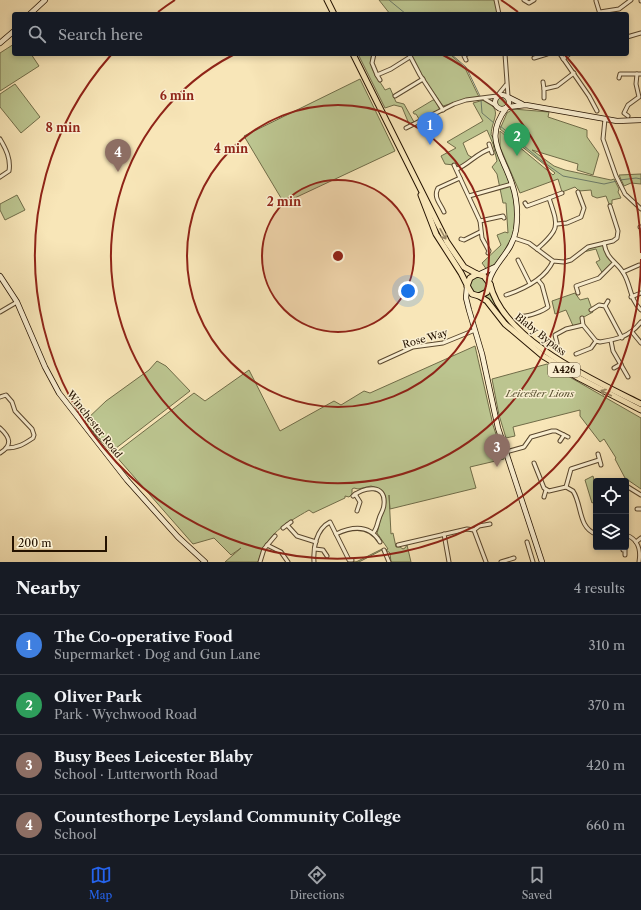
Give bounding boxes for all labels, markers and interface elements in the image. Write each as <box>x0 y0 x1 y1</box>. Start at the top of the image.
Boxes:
search box <box>12 12 629 56</box>
icon: search <box>26 23 48 45</box>
text: Search here <box>58 25 143 44</box>
text: 6 min <box>160 88 195 103</box>
pin: 1 <box>417 112 443 145</box>
text: 8 min <box>46 120 81 135</box>
pin: 2 <box>504 123 530 156</box>
pin: 4 <box>105 139 131 172</box>
text: 4 min <box>214 141 249 156</box>
text: 2 min <box>267 194 302 209</box>
one-way arrow <box>440 228 448 240</box>
centre of rings <box>331 249 345 263</box>
your location <box>398 281 418 301</box>
street label: Blaby Bypass <box>512 310 569 358</box>
street label: Rose Way <box>401 326 450 351</box>
road number: A426 <box>548 363 580 377</box>
street label: Winchester Road <box>64 387 125 461</box>
park label: Leicester Lions <box>505 387 575 400</box>
one-way arrow <box>600 389 612 396</box>
pin: 3 <box>484 434 510 467</box>
map controls <box>593 478 629 550</box>
button: locate <box>593 478 629 514</box>
button: layers <box>593 514 629 550</box>
scale bar <box>12 534 107 553</box>
text: 200 m <box>18 536 51 550</box>
text: Nearby <box>16 578 80 598</box>
text: 4 results <box>574 580 625 596</box>
text: The Co-operative Food <box>54 627 233 646</box>
text: 1 <box>26 637 32 653</box>
text: 310 m <box>589 637 625 653</box>
text: Supermarket · Dog and Gun Lane <box>54 646 261 662</box>
text: Oliver Park <box>54 687 142 706</box>
text: 2 <box>25 697 33 713</box>
text: 370 m <box>588 697 625 713</box>
text: Park · Wychwood Road <box>54 706 197 722</box>
text: Busy Bees Leicester Blaby <box>54 747 253 766</box>
text: 3 <box>25 757 33 773</box>
text: 420 m <box>586 757 625 773</box>
text: School · Lutterworth Road <box>54 766 218 782</box>
text: Countesthorpe Leysland Community College <box>54 807 401 826</box>
text: 4 <box>25 817 33 833</box>
text: 660 m <box>586 817 625 833</box>
text: School <box>54 826 97 842</box>
tab: Map <box>89 864 112 902</box>
tab: Directions <box>290 864 344 902</box>
tab: Saved <box>522 864 552 902</box>

